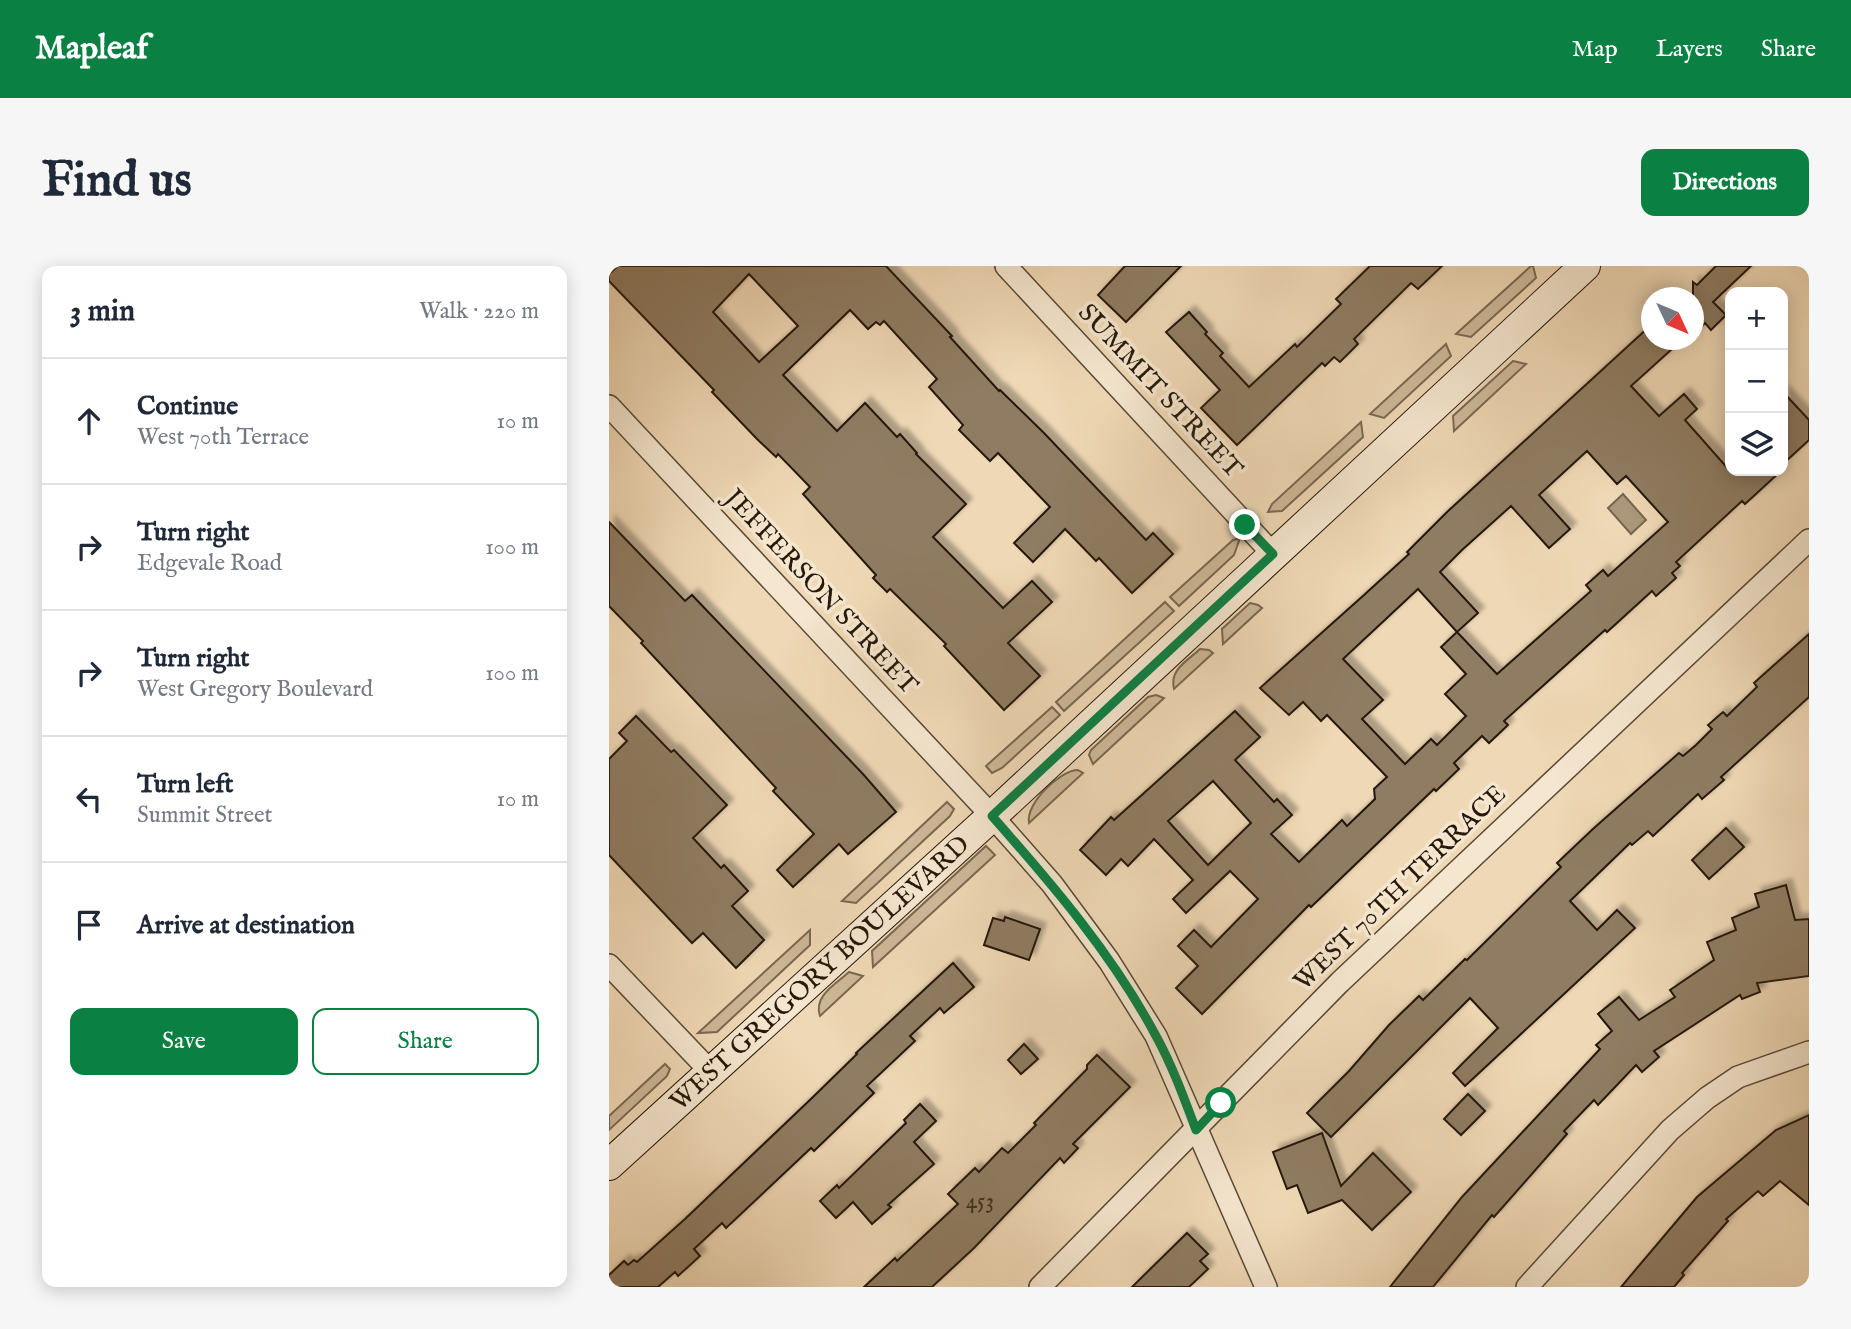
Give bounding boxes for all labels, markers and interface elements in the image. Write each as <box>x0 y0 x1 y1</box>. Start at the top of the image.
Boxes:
text: Mapleaf <box>35 28 148 70</box>
text: Map <box>1572 34 1618 65</box>
text: Layers <box>1656 34 1723 65</box>
text: Share <box>1761 34 1816 65</box>
button: Directions <box>1641 149 1809 216</box>
text: Find us <box>42 151 192 213</box>
north arrow <box>1641 287 1704 350</box>
map controls <box>1725 287 1788 476</box>
button: + <box>1725 287 1788 350</box>
text: 3 min <box>70 293 135 331</box>
text: Walk · 220 m <box>419 297 539 326</box>
street label: SUMMIT STREET <box>1071 297 1249 485</box>
button: − <box>1725 350 1788 413</box>
text: Continue <box>137 390 238 423</box>
icon: ahead <box>70 402 108 440</box>
text: 10 m <box>496 407 539 436</box>
button: layers <box>1725 413 1788 476</box>
text: West 70th Terrace <box>137 423 309 452</box>
street label: JEFFERSON STREET <box>715 480 925 702</box>
route end <box>1229 509 1260 540</box>
text: Turn right <box>137 516 250 549</box>
icon: right <box>70 528 108 566</box>
text: 100 m <box>485 533 539 562</box>
text: Edgevale Road <box>137 549 282 578</box>
text: Turn right <box>137 642 250 675</box>
icon: right <box>70 654 108 692</box>
text: 100 m <box>485 659 539 688</box>
text: West Gregory Boulevard <box>137 675 373 704</box>
text: Turn left <box>137 768 234 801</box>
street label: WEST 70TH TERRACE <box>1287 778 1513 998</box>
icon: left <box>70 780 108 818</box>
text: 10 m <box>496 785 539 814</box>
text: Summit Street <box>137 801 272 830</box>
street label: WEST GREGORY BOULEVARD <box>663 828 977 1118</box>
icon: arrive <box>70 906 108 944</box>
text: Arrive at destination <box>137 909 355 942</box>
button: Save <box>70 1008 298 1075</box>
button: Share <box>312 1008 539 1075</box>
route start <box>1205 1087 1236 1118</box>
house number: 453 <box>966 1187 994 1216</box>

